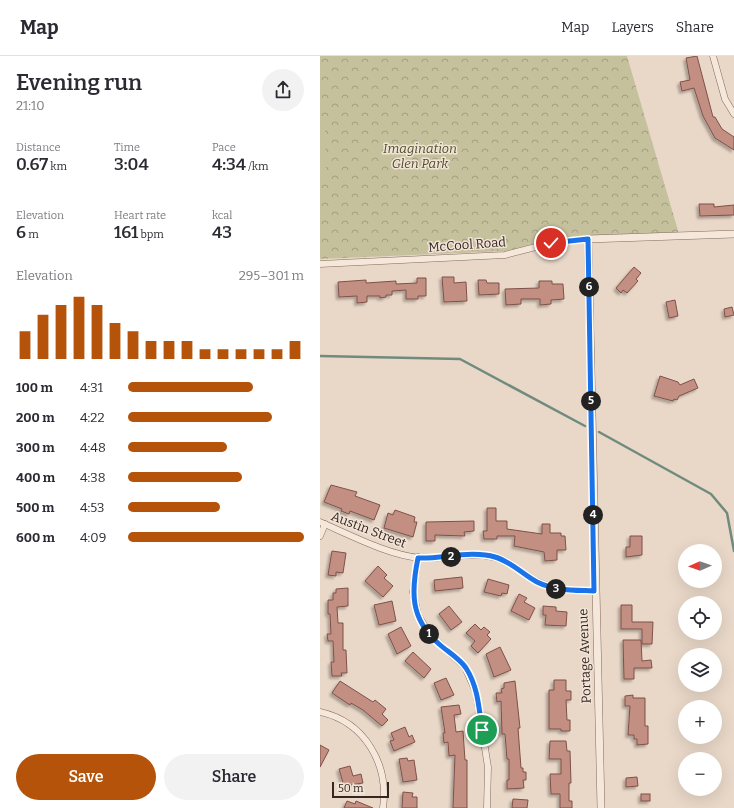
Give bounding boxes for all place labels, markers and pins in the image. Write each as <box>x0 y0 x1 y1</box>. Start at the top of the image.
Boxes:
pin <box>534 226 568 260</box>
pin: 6 <box>579 277 599 297</box>
pin: 5 <box>581 391 601 411</box>
pin: 4 <box>583 505 603 525</box>
pin: 2 <box>441 547 461 567</box>
pin: 3 <box>546 579 566 599</box>
pin: 1 <box>419 624 439 644</box>
pin <box>465 713 499 747</box>

